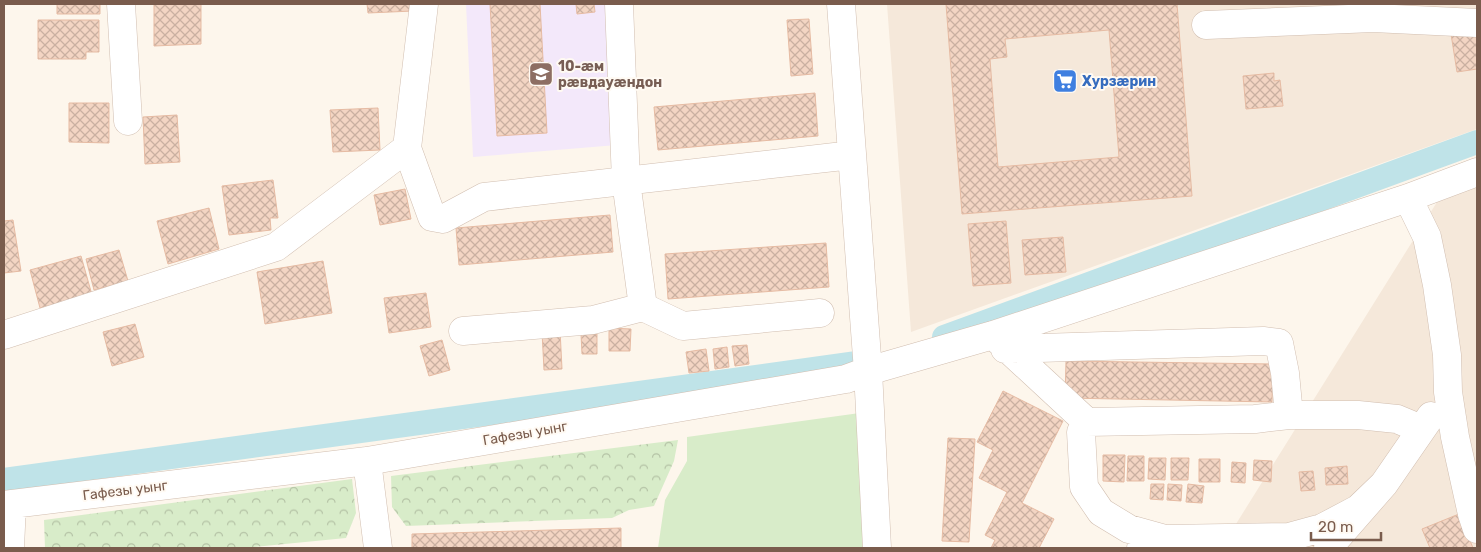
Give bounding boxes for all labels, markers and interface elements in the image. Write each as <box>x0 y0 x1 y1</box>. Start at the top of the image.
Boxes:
place label: 10-æм рӕвдауӕндон <box>558 58 662 91</box>
school or university icon: 10-æм рӕвдауӕндон <box>528 61 554 87</box>
supermarket icon: Хурзæрин <box>1052 68 1078 94</box>
place label: Хурзæрин <box>1082 73 1156 90</box>
street label: Гафезы уынг <box>481 418 569 449</box>
street label: Гафезы уынг <box>82 477 169 504</box>
scale bar <box>1311 510 1381 542</box>
text: 20 m <box>1318 518 1353 536</box>

